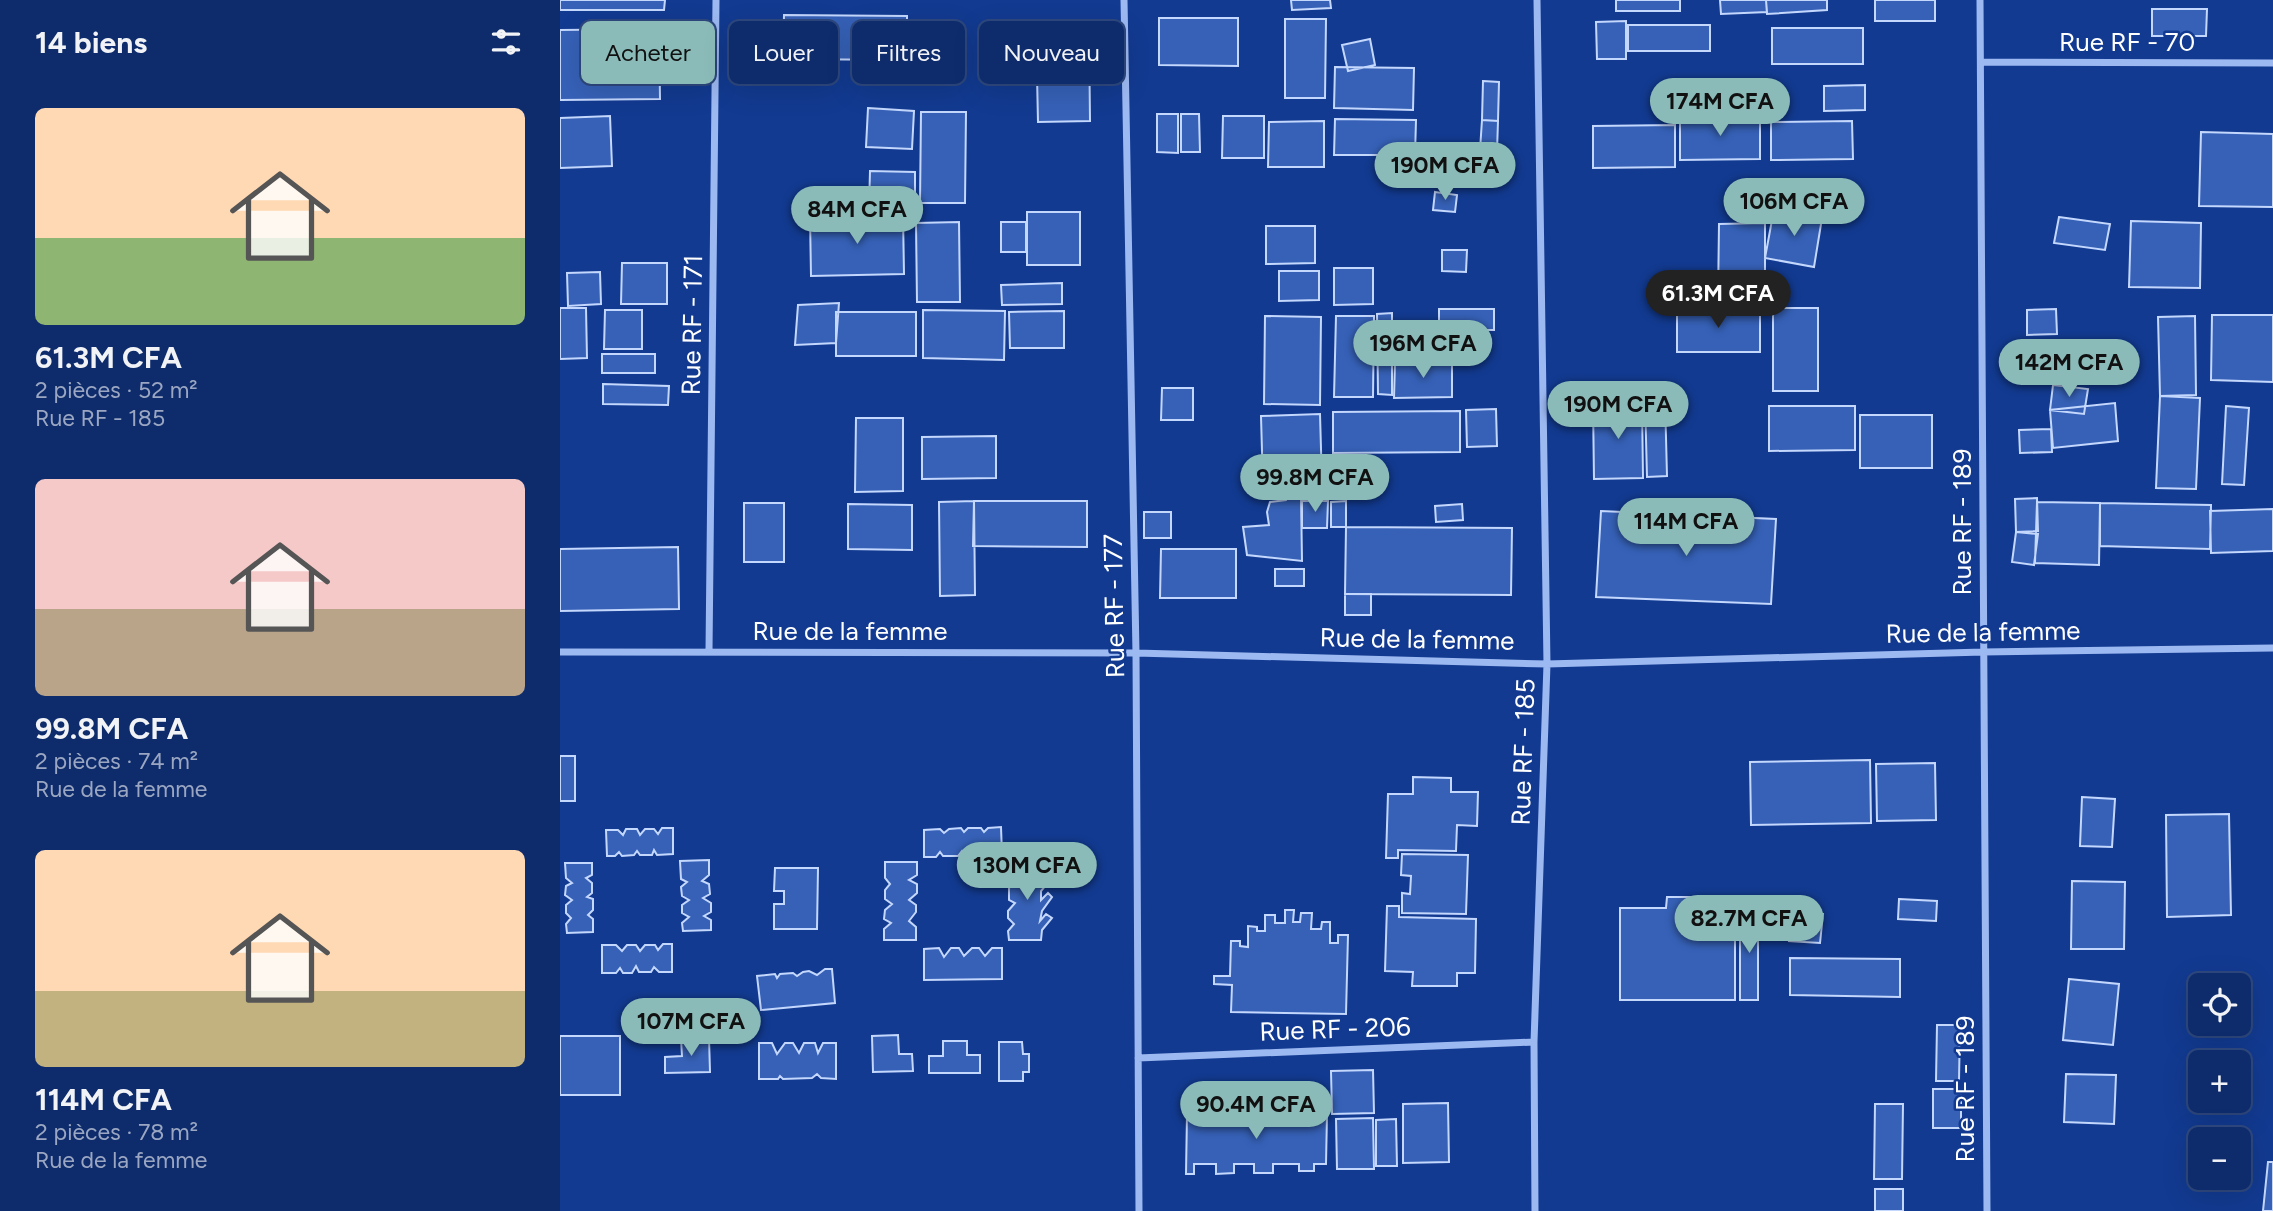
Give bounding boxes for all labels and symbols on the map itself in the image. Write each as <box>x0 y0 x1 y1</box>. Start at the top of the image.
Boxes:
street label: Rue RF - 70 <box>2059 26 2195 58</box>
pin: 174M CFA <box>1648 78 1792 138</box>
pin: 190M CFA <box>1373 142 1517 202</box>
pin: 106M CFA <box>1722 178 1866 238</box>
pin: 84M CFA <box>792 187 922 246</box>
street label: Rue RF - 171 <box>675 254 709 396</box>
pin: 61.3M CFA <box>1638 270 1798 330</box>
pin: 196M CFA <box>1351 320 1495 380</box>
pin: 142M CFA <box>1997 340 2141 399</box>
pin: 190M CFA <box>1546 382 1690 441</box>
street label: Rue RF - 189 <box>1946 449 1978 595</box>
pin: 99.8M CFA <box>1235 454 1395 514</box>
pin: 114M CFA <box>1614 498 1758 558</box>
street label: Rue RF - 177 <box>1097 534 1131 678</box>
street label: Rue de la femme <box>1885 614 2081 650</box>
street label: Rue de la femme <box>753 615 947 647</box>
street label: Rue de la femme <box>1319 621 1515 657</box>
street label: Rue RF - 185 <box>1504 678 1542 826</box>
pin: 130M CFA <box>955 842 1099 902</box>
pin: 82.7M CFA <box>1669 895 1829 955</box>
pin: 107M CFA <box>619 998 763 1058</box>
street label: Rue RF - 206 <box>1259 1010 1411 1048</box>
street label: Rue RF - 189 <box>1949 1016 1981 1162</box>
pin: 90.4M CFA <box>1176 1082 1336 1141</box>

